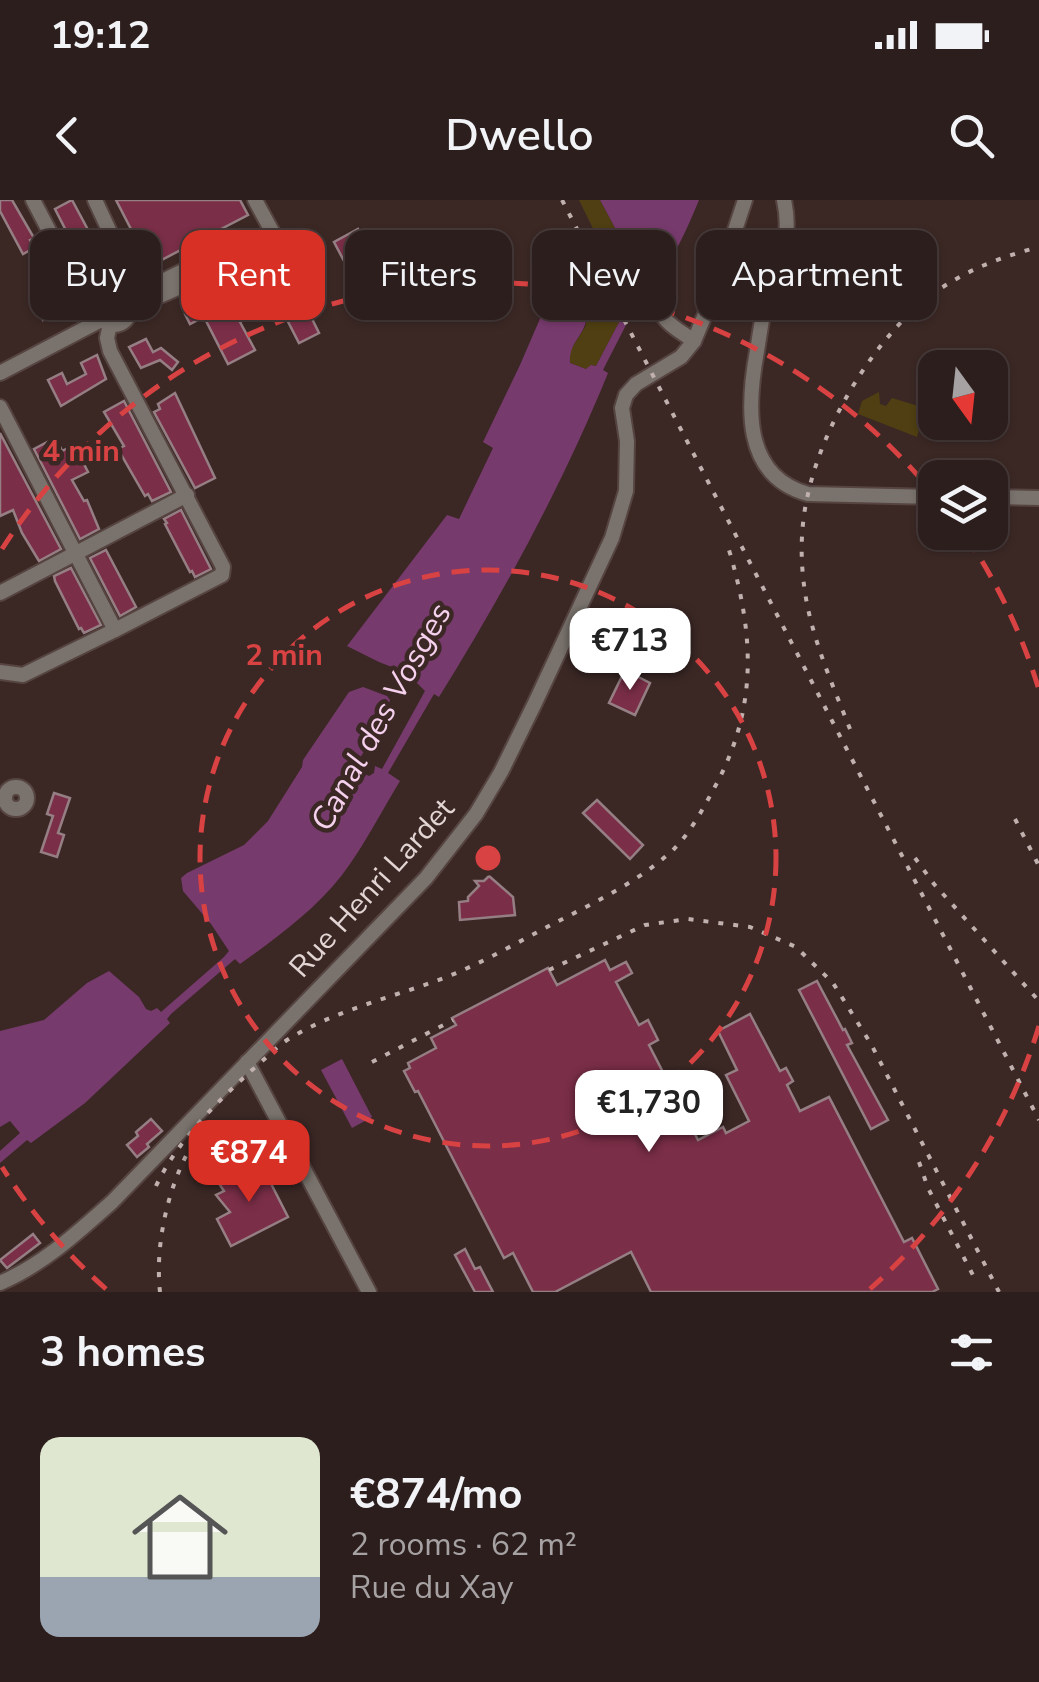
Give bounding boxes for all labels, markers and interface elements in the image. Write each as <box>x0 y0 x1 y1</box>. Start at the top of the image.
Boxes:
text: 19:12 <box>50 10 151 61</box>
text: Dwello <box>445 105 594 166</box>
icon: back <box>40 108 95 163</box>
icon: search <box>944 108 999 163</box>
chip: Buy <box>30 230 161 320</box>
chip: Rent <box>181 230 325 320</box>
chip: Filters <box>345 230 512 320</box>
chip: New <box>532 230 676 320</box>
chip: Apartment <box>696 230 937 320</box>
north arrow <box>918 350 1008 440</box>
map controls <box>918 350 1008 550</box>
text: 4 min <box>42 431 120 472</box>
button: layers <box>918 460 1008 550</box>
water label: Canal des Vosges <box>300 595 462 839</box>
pin: €713 <box>571 608 689 693</box>
text: €713 <box>592 619 668 662</box>
text: 2 min <box>245 635 323 676</box>
street label: Rue Henri Lardet <box>280 789 464 987</box>
centre of rings <box>470 840 506 876</box>
pin: €1,730 <box>568 1070 730 1155</box>
text: €1,730 <box>597 1081 701 1124</box>
pin: €874 <box>190 1120 308 1205</box>
text: €874 <box>211 1131 287 1174</box>
text: 3 homes <box>40 1324 205 1381</box>
icon: filters <box>944 1325 999 1380</box>
text: €874/mo <box>350 1466 522 1523</box>
icon: home <box>120 1477 240 1597</box>
text: 2 rooms · 62 m² <box>350 1523 577 1566</box>
text: Rue du Xay <box>350 1566 514 1609</box>

